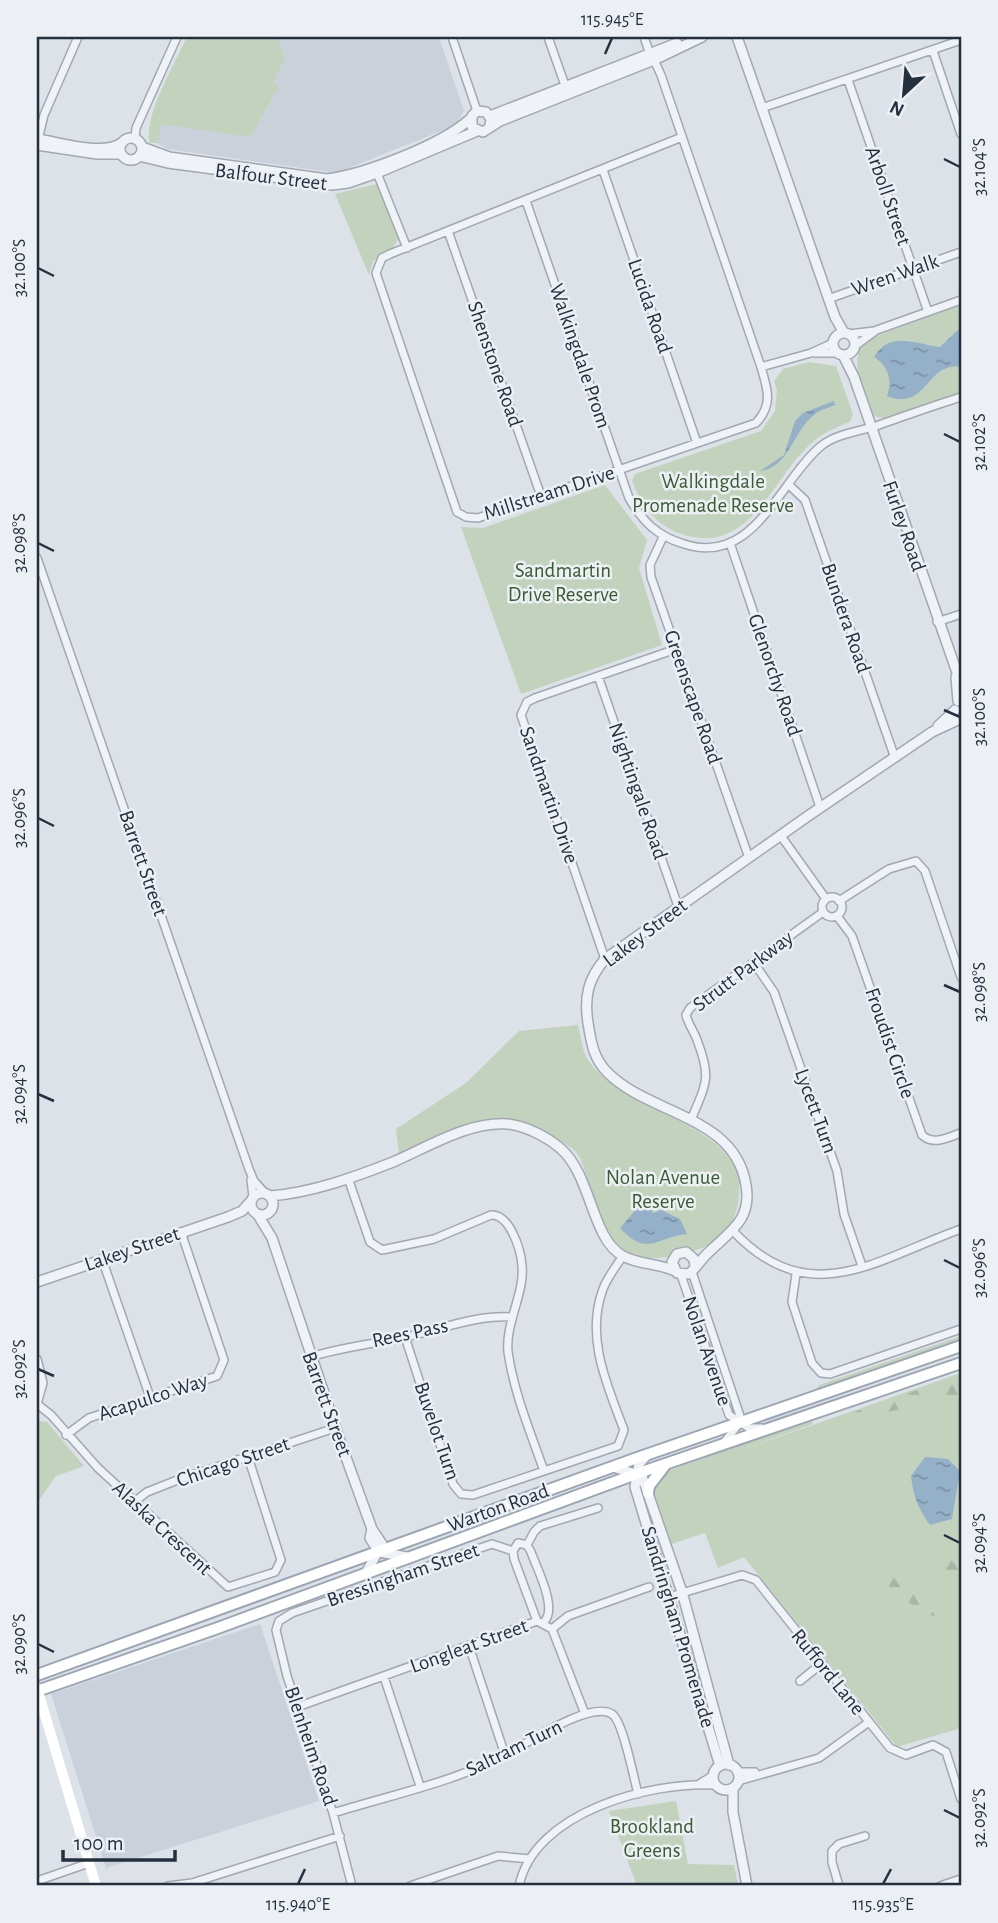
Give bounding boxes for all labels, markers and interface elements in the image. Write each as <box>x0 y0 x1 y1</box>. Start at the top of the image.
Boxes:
text: 115.945°E <box>581 11 644 29</box>
north arrow <box>869 60 939 130</box>
text: N <box>887 96 907 119</box>
text: 32.104°S <box>971 138 989 196</box>
street label: Arboll Street <box>861 144 915 248</box>
street label: Balfour Street <box>214 160 328 194</box>
text: 32.100°S <box>11 239 29 297</box>
street label: Wren Walk <box>849 250 942 300</box>
street label: Lucida Road <box>624 256 676 356</box>
street label: Walkingdale Prom <box>545 281 615 431</box>
street label: Shenstone Road <box>464 299 526 430</box>
text: 32.102°S <box>971 413 989 471</box>
street label: Millstream Drive <box>481 462 617 524</box>
park label: Walkingdale Promenade Reserve <box>632 471 794 516</box>
street label: Furley Road <box>879 478 929 574</box>
text: 32.098°S <box>11 513 29 573</box>
park label: Sandmartin Drive Reserve <box>508 560 618 605</box>
street label: Bundera Road <box>817 560 875 676</box>
street label: Glenorchy Road <box>744 611 806 739</box>
street label: Greenscape Road <box>660 627 726 767</box>
text: 32.100°S <box>971 688 989 746</box>
street label: Nightingale Road <box>605 720 671 862</box>
street label: Sandmartin Drive <box>516 724 582 866</box>
text: 32.096°S <box>11 788 29 848</box>
street label: Barrett Street <box>115 807 171 919</box>
street label: Lakey Street <box>599 895 691 971</box>
street label: Strutt Parkway <box>689 927 797 1015</box>
text: 32.098°S <box>971 962 989 1022</box>
street label: Froudist Circle <box>861 985 919 1101</box>
text: 32.094°S <box>11 1064 29 1124</box>
street label: Lycett Turn <box>791 1066 841 1156</box>
park label: Nolan Avenue Reserve <box>606 1167 720 1212</box>
street label: Lakey Street <box>82 1223 183 1275</box>
text: 32.096°S <box>971 1238 989 1298</box>
street label: Nolan Avenue <box>678 1293 736 1409</box>
street label: Rees Pass <box>370 1315 450 1351</box>
text: 32.092°S <box>11 1339 29 1399</box>
street label: Barrett Street <box>298 1349 356 1460</box>
street label: Acapulco Way <box>96 1369 210 1425</box>
street label: Buvelot Turn <box>410 1379 464 1483</box>
street label: Chicago Street <box>174 1433 292 1491</box>
street label: Alaska Crescent <box>108 1477 216 1579</box>
street label: Warton Road <box>444 1480 552 1536</box>
text: 32.094°S <box>971 1513 989 1573</box>
street label: Sandringham Promenade <box>637 1524 719 1730</box>
street label: Bressingham Street <box>324 1539 482 1611</box>
text: 32.090°S <box>11 1614 29 1674</box>
street label: Longleat Street <box>407 1615 531 1677</box>
street label: Rufford Lane <box>787 1625 869 1719</box>
street label: Blenheim Road <box>281 1684 341 1808</box>
street label: Saltram Turn <box>463 1716 565 1780</box>
text: 32.092°S <box>971 1788 989 1848</box>
park label: Brookland Greens <box>610 1816 694 1861</box>
scale bar <box>63 1818 175 1862</box>
text: 100 m <box>74 1833 124 1854</box>
text: 115.940°E <box>266 1896 331 1914</box>
text: 115.935°E <box>852 1896 914 1914</box>

